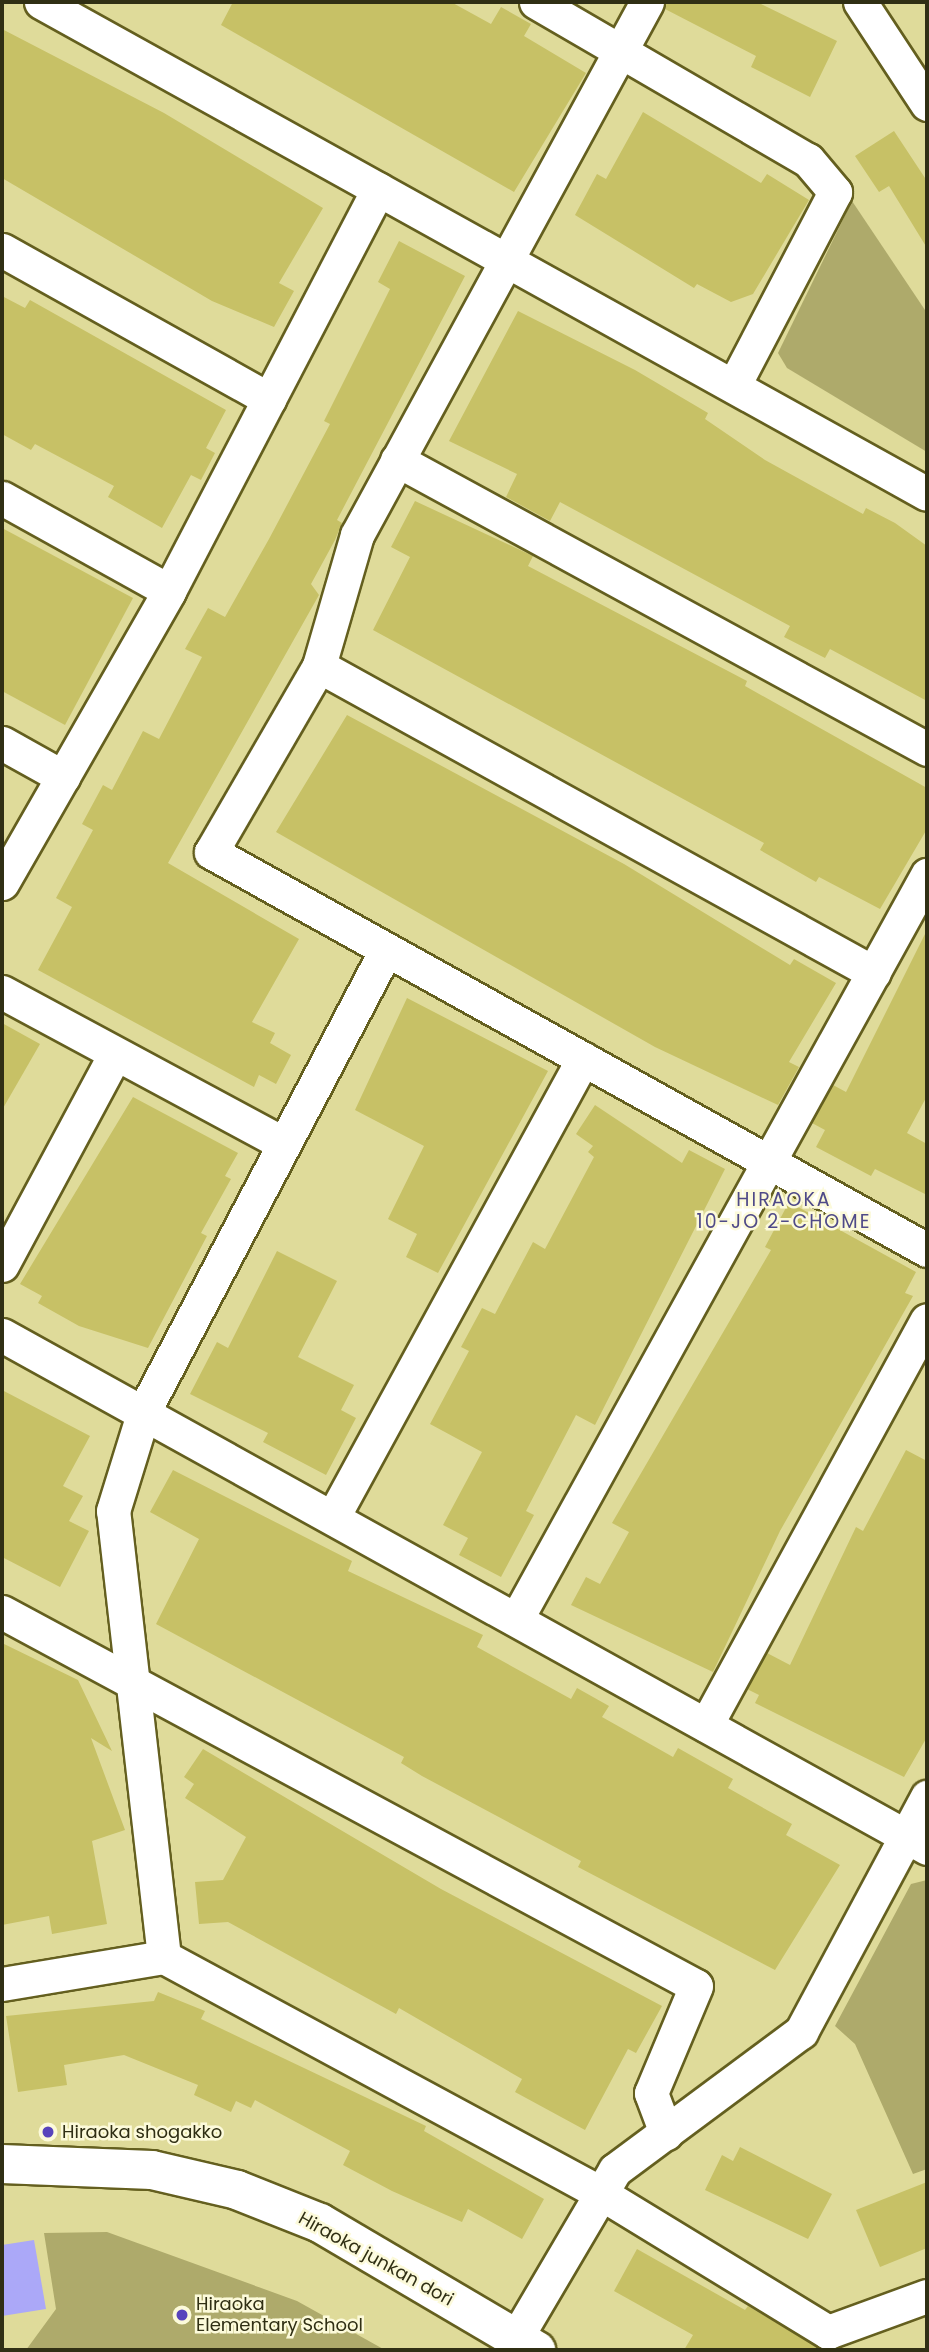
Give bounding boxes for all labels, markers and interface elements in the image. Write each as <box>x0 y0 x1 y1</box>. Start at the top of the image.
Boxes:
district label: HIRAOKA 10-JO 2-CHOME <box>698 1189 870 1233</box>
place label: Hiraoka shogakko <box>62 2121 222 2143</box>
marker: Hiraoka shogakko <box>40 2124 56 2140</box>
street label: Hiraoka junkan dori <box>295 2207 457 2311</box>
place label: Hiraoka Elementary School <box>196 2294 363 2336</box>
marker: Hiraoka Elementary School <box>174 2307 190 2323</box>

